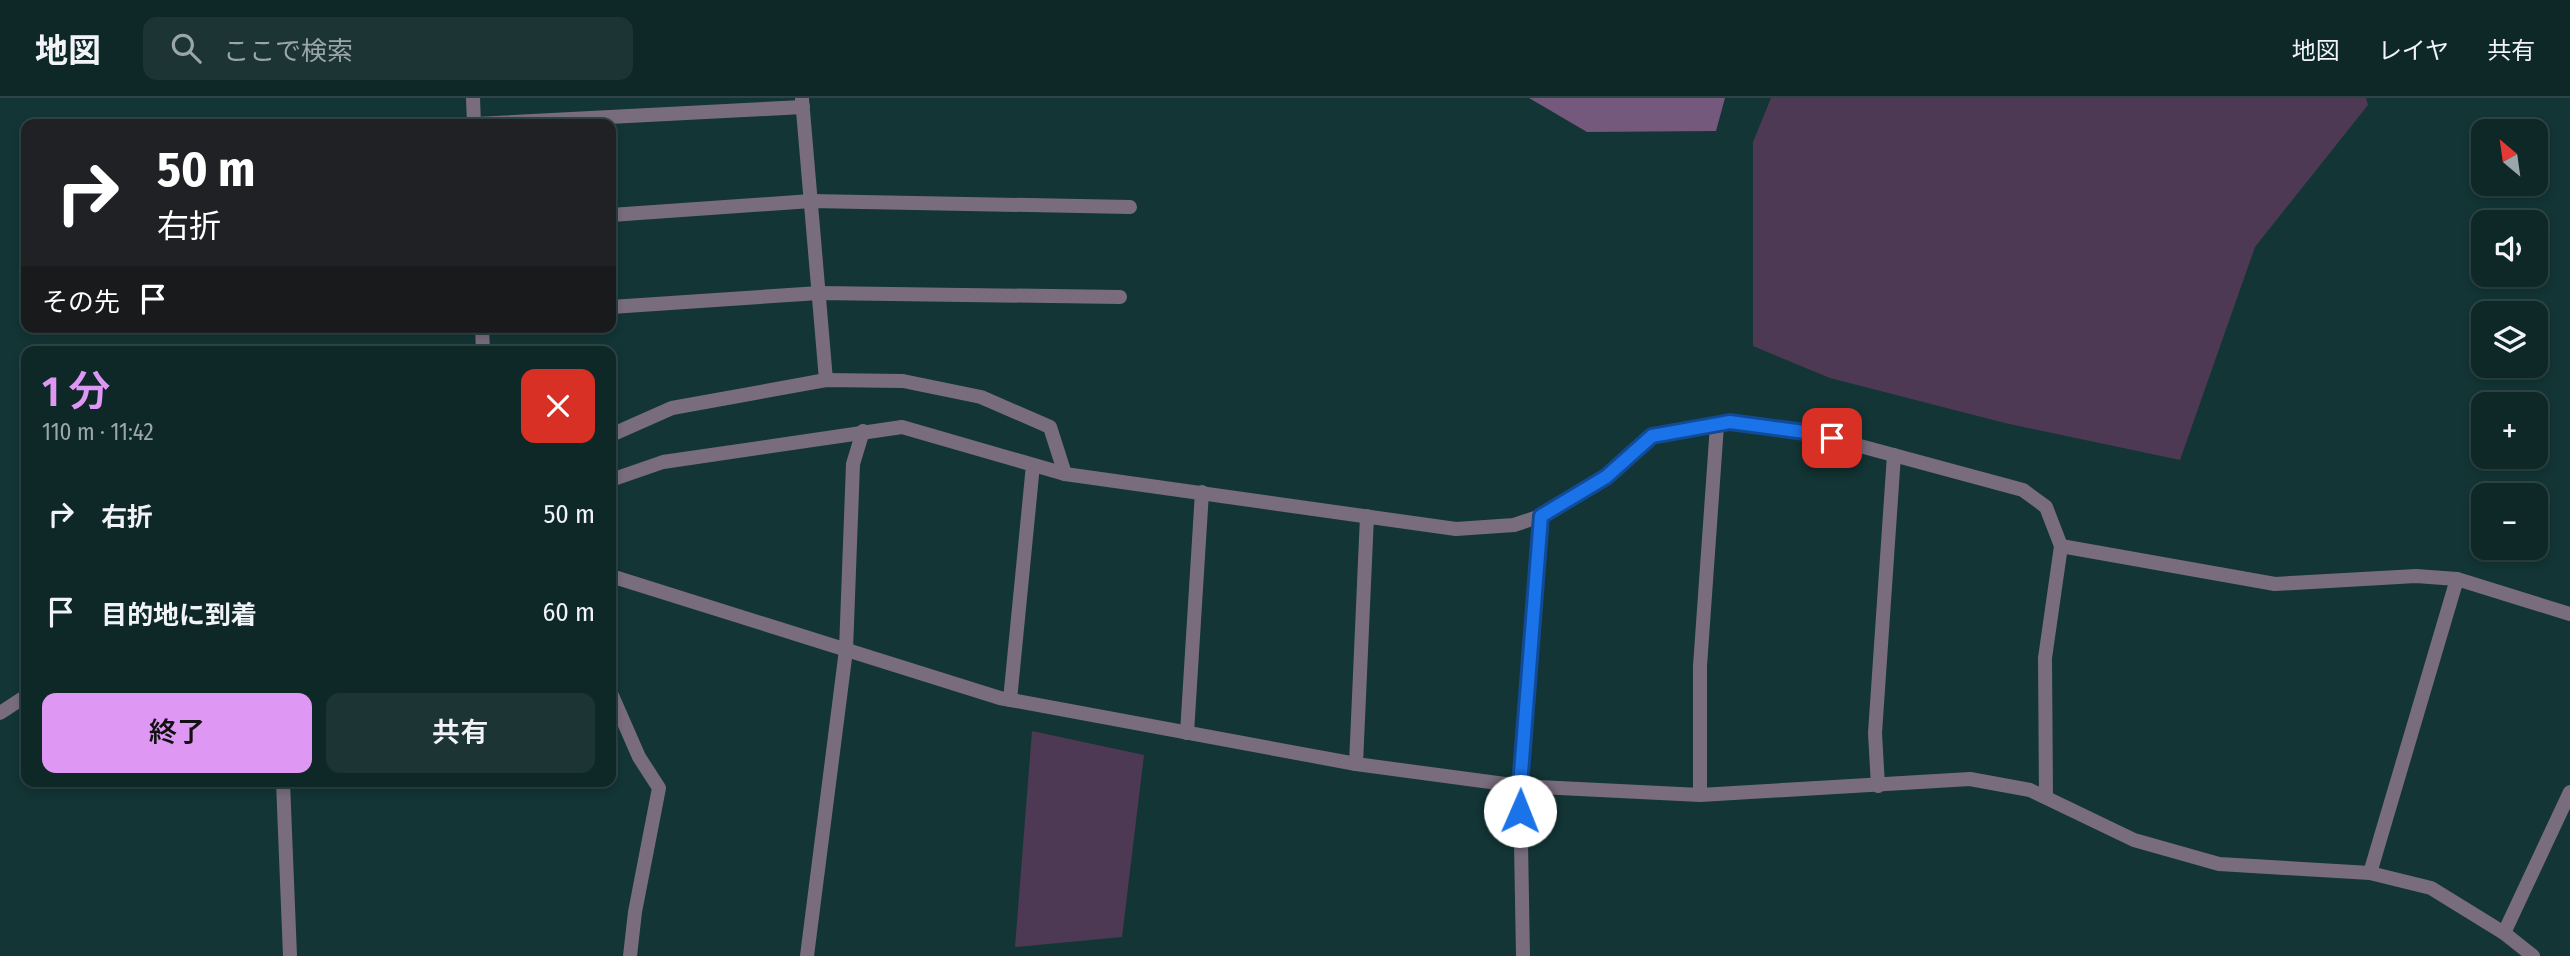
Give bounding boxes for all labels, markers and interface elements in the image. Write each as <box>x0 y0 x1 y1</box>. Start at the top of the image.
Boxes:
search box <box>143 17 633 80</box>
icon: search <box>167 29 205 67</box>
text: 地図 <box>35 31 101 71</box>
text: ここで検索 <box>223 36 353 67</box>
text: 地図 <box>2292 37 2340 65</box>
text: レイヤ <box>2378 37 2449 65</box>
text: 共有 <box>2487 37 2535 65</box>
north arrow <box>2471 119 2548 196</box>
map controls <box>2471 119 2548 560</box>
text: 50 m <box>157 140 255 199</box>
icon: right <box>42 147 133 238</box>
text: 右折 <box>157 207 221 245</box>
button: sound <box>2471 210 2548 287</box>
icon: arrive <box>134 280 172 318</box>
text: その先 <box>42 287 120 318</box>
button: layers <box>2471 301 2548 378</box>
text: 1 分 <box>42 367 111 417</box>
button: close <box>521 369 595 443</box>
button: + <box>2471 392 2548 469</box>
pin <box>1802 408 1862 468</box>
text: 110 m · 11:42 <box>42 418 154 446</box>
icon: arrive <box>1813 419 1851 457</box>
button: − <box>2471 483 2548 560</box>
icon: right <box>42 495 80 533</box>
text: 50 m <box>543 499 595 530</box>
text: 右折 <box>101 502 153 533</box>
icon: arrive <box>42 593 80 631</box>
text: 60 m <box>542 597 595 628</box>
text: 目的地に到着 <box>101 600 257 631</box>
button: 終了 <box>42 693 312 773</box>
button: 共有 <box>326 693 595 773</box>
position arrow <box>1483 774 1557 848</box>

